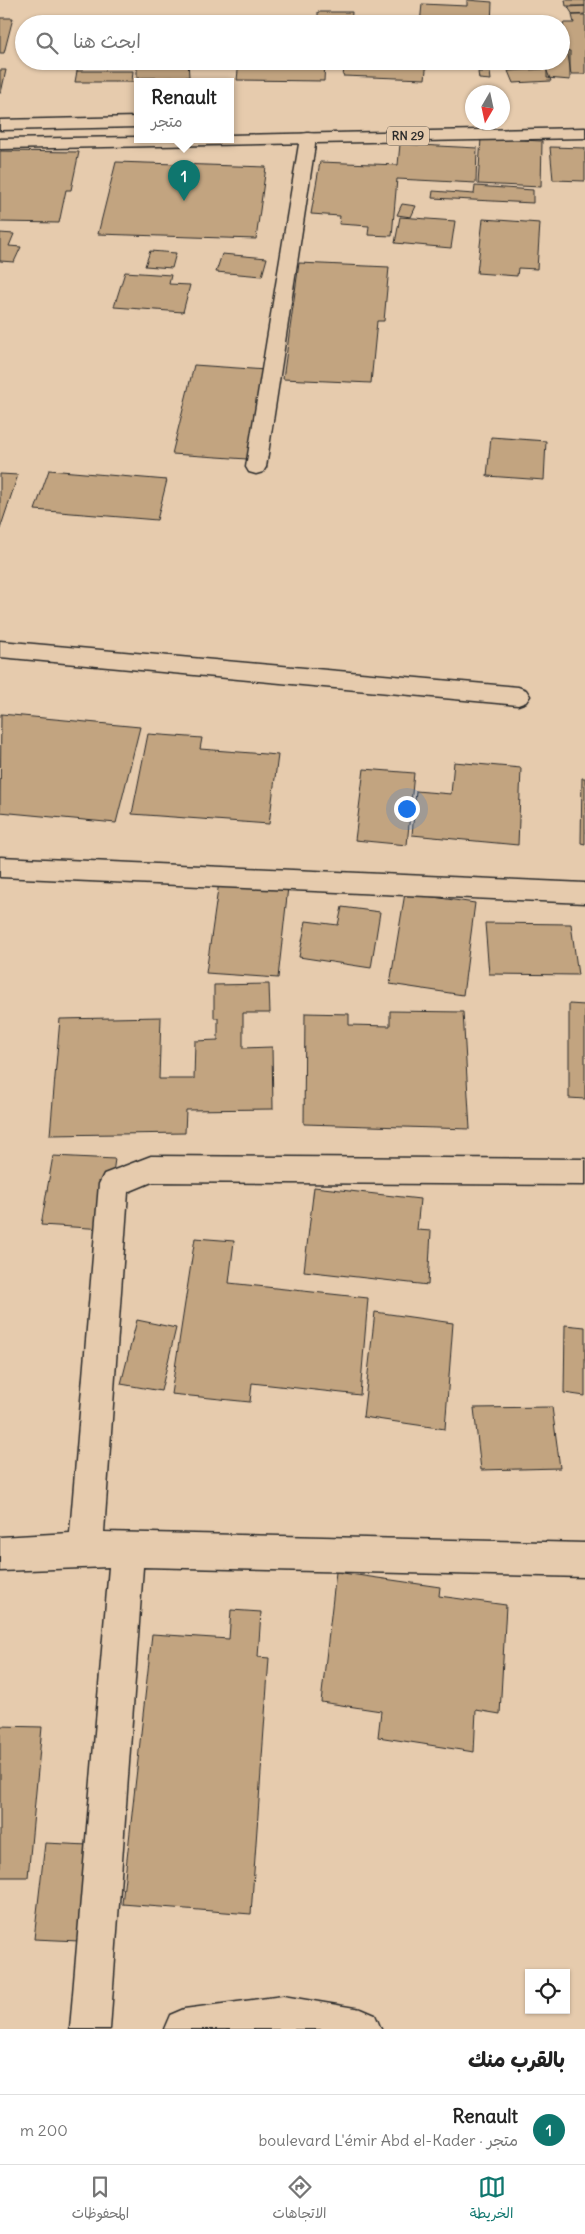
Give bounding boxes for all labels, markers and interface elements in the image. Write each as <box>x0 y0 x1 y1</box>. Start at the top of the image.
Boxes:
search box <box>15 15 570 70</box>
icon: search <box>33 29 61 57</box>
text: ابحث هنا <box>73 29 141 53</box>
popup <box>134 78 234 143</box>
text: Renault <box>151 85 217 109</box>
north arrow <box>465 85 510 130</box>
text: متجر <box>151 111 183 131</box>
road number: RN 29 <box>387 126 429 146</box>
pin: 1 <box>168 160 200 201</box>
your location <box>394 796 420 822</box>
map controls <box>525 1969 570 2014</box>
button: locate <box>525 1969 570 2014</box>
text: بالقرب منك <box>468 2046 565 2073</box>
text: Renault <box>453 2104 518 2128</box>
text: 200 m <box>20 2120 68 2140</box>
text: 1 <box>546 2120 552 2140</box>
text: متجر · boulevard L'émir Abd el-Kader <box>259 2130 518 2150</box>
tab: المحفوظات <box>72 2173 129 2226</box>
tab: الاتجاهات <box>272 2173 327 2226</box>
tab: الخريطة <box>470 2173 513 2226</box>

